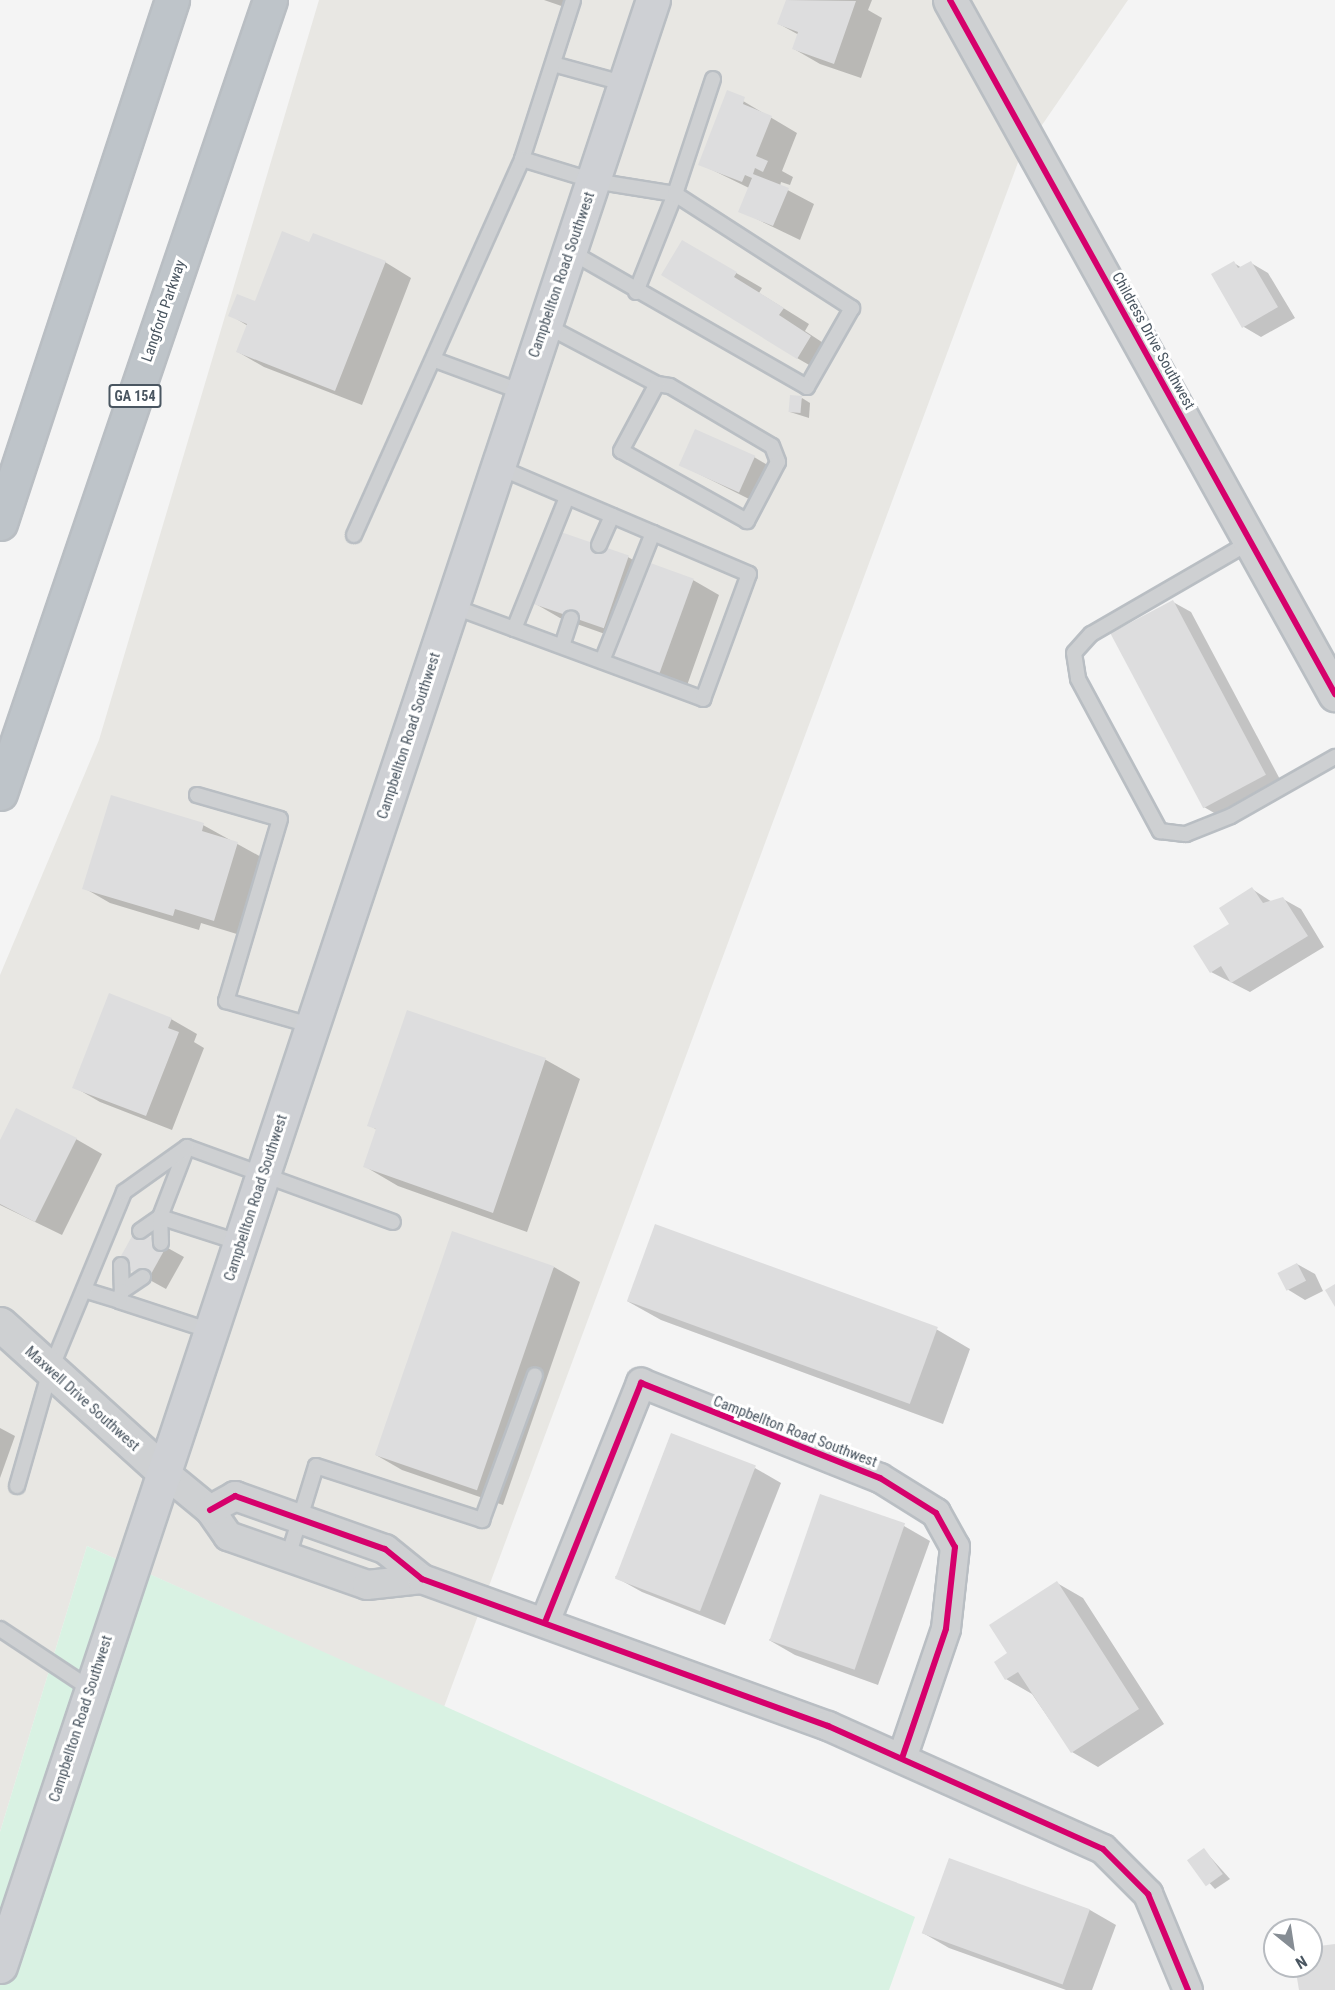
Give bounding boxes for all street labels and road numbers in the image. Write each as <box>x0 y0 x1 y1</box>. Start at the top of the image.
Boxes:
street label: Campbellton Road Southwest <box>525 190 599 360</box>
street label: Langford Parkway <box>138 258 190 364</box>
street label: Childress Drive Southwest <box>1108 269 1198 413</box>
road number: GA 154 <box>108 385 162 407</box>
street label: Campbellton Road Southwest <box>374 650 444 822</box>
street label: Campbellton Road Southwest <box>221 1112 291 1284</box>
street label: Maxwell Drive Southwest <box>21 1343 143 1455</box>
street label: Campbellton Road Southwest <box>711 1392 879 1472</box>
street label: Campbellton Road Southwest <box>46 1633 116 1805</box>

